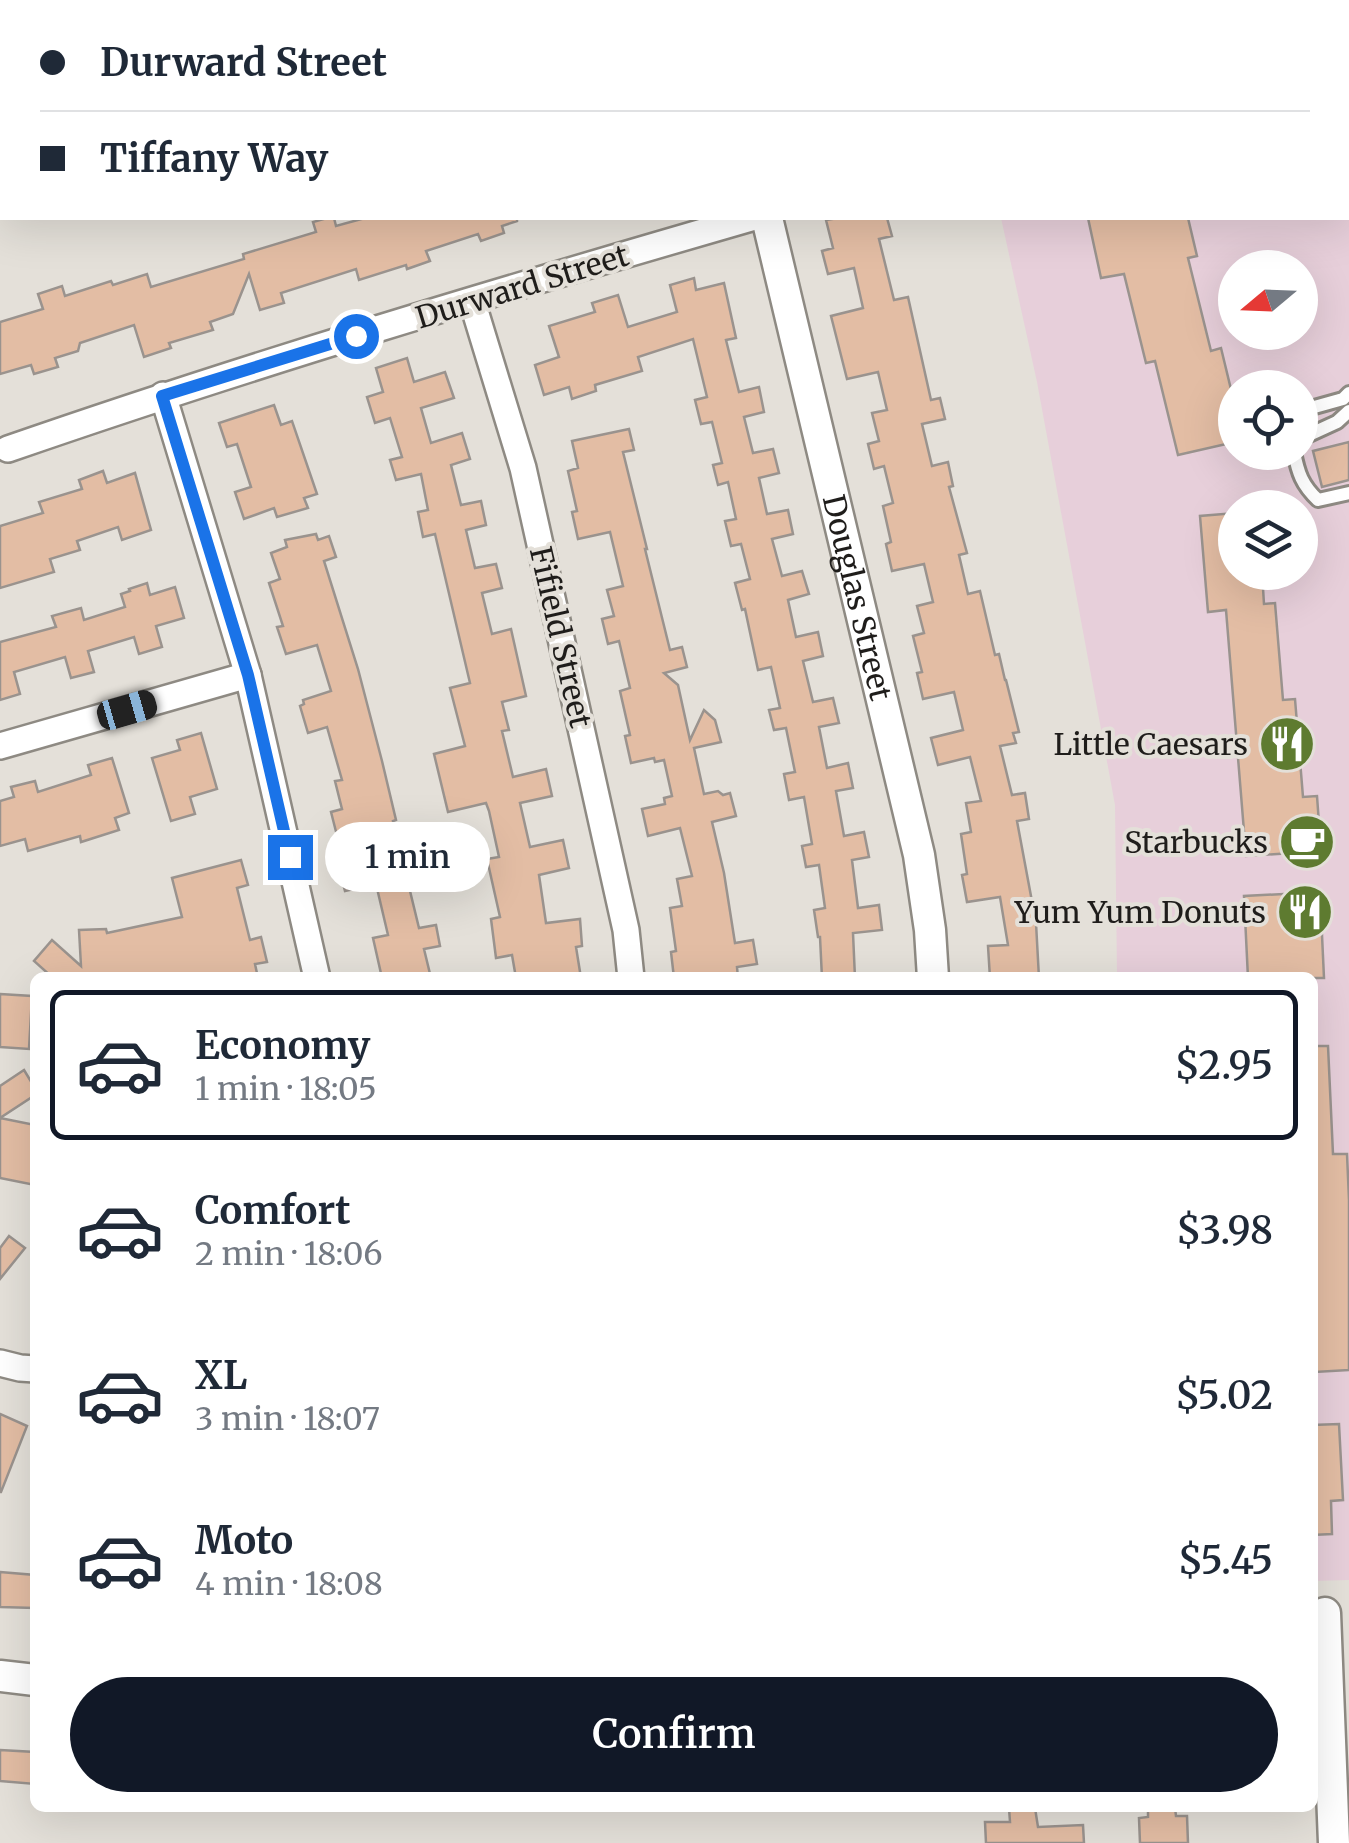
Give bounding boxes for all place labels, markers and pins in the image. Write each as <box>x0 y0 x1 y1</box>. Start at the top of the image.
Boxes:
restaurant icon: Little Caesars <box>1257 714 1317 774</box>
place label: Little Caesars <box>1054 725 1248 763</box>
cafe icon: Starbucks <box>1277 812 1337 872</box>
place label: Starbucks <box>1124 823 1268 861</box>
restaurant icon: Yum Yum Donuts <box>1275 882 1335 942</box>
place label: Yum Yum Donuts <box>1013 893 1266 931</box>

